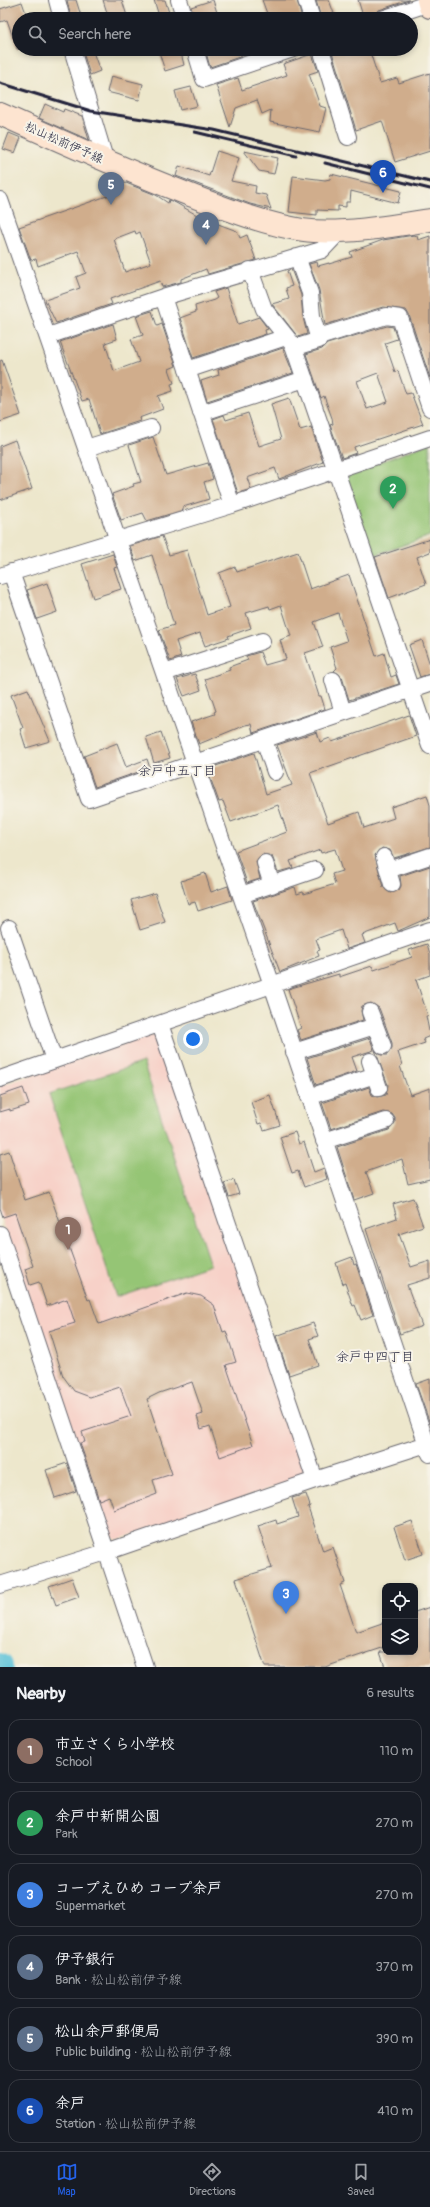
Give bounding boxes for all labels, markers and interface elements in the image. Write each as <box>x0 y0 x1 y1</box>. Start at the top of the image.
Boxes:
search box <box>12 12 418 56</box>
icon: search <box>26 23 48 45</box>
text: Search here <box>58 25 131 44</box>
street label: 松山松前伊予線 <box>23 119 105 167</box>
pin: 6 <box>370 160 396 193</box>
pin: 5 <box>98 172 124 205</box>
pin: 4 <box>193 212 219 245</box>
pin: 2 <box>380 476 406 509</box>
district label: 余戸中五丁目 <box>138 763 216 779</box>
your location <box>183 1029 203 1049</box>
pin: 1 <box>55 1217 81 1250</box>
district label: 余戸中四丁目 <box>336 1349 414 1365</box>
pin: 3 <box>273 1581 299 1614</box>
map controls <box>382 1583 418 1655</box>
button: locate <box>382 1583 418 1619</box>
button: layers <box>382 1619 418 1655</box>
text: Nearby <box>16 1683 65 1704</box>
text: 6 results <box>367 1685 414 1701</box>
text: 市立さくら小学校 <box>55 1735 175 1754</box>
text: 1 <box>27 1743 33 1759</box>
text: 110 m <box>380 1743 413 1759</box>
text: School <box>55 1754 92 1770</box>
text: 余戸中新開公園 <box>55 1807 160 1826</box>
text: 2 <box>26 1815 34 1831</box>
text: 270 m <box>376 1815 413 1831</box>
text: Park <box>55 1826 78 1842</box>
text: コープえひめ コープ余戸 <box>55 1879 222 1898</box>
text: 3 <box>26 1887 34 1903</box>
text: 270 m <box>376 1887 413 1903</box>
text: Supermarket <box>55 1898 126 1914</box>
text: 伊予銀行 <box>55 1950 115 1969</box>
text: 4 <box>26 1959 34 1975</box>
text: 370 m <box>376 1959 413 1975</box>
text: Bank · 松山松前伊予線 <box>55 1972 182 1988</box>
text: 松山余戸郵便局 <box>55 2022 160 2041</box>
text: 5 <box>26 2031 34 2047</box>
text: 390 m <box>376 2031 413 2047</box>
text: Public building · 松山松前伊予線 <box>55 2044 232 2060</box>
text: 余戸 <box>55 2094 85 2113</box>
text: 6 <box>26 2103 34 2119</box>
text: 410 m <box>377 2103 413 2119</box>
text: Station · 松山松前伊予線 <box>55 2116 196 2132</box>
tab: Map <box>56 2161 78 2198</box>
tab: Directions <box>189 2161 236 2198</box>
tab: Saved <box>347 2161 374 2198</box>

